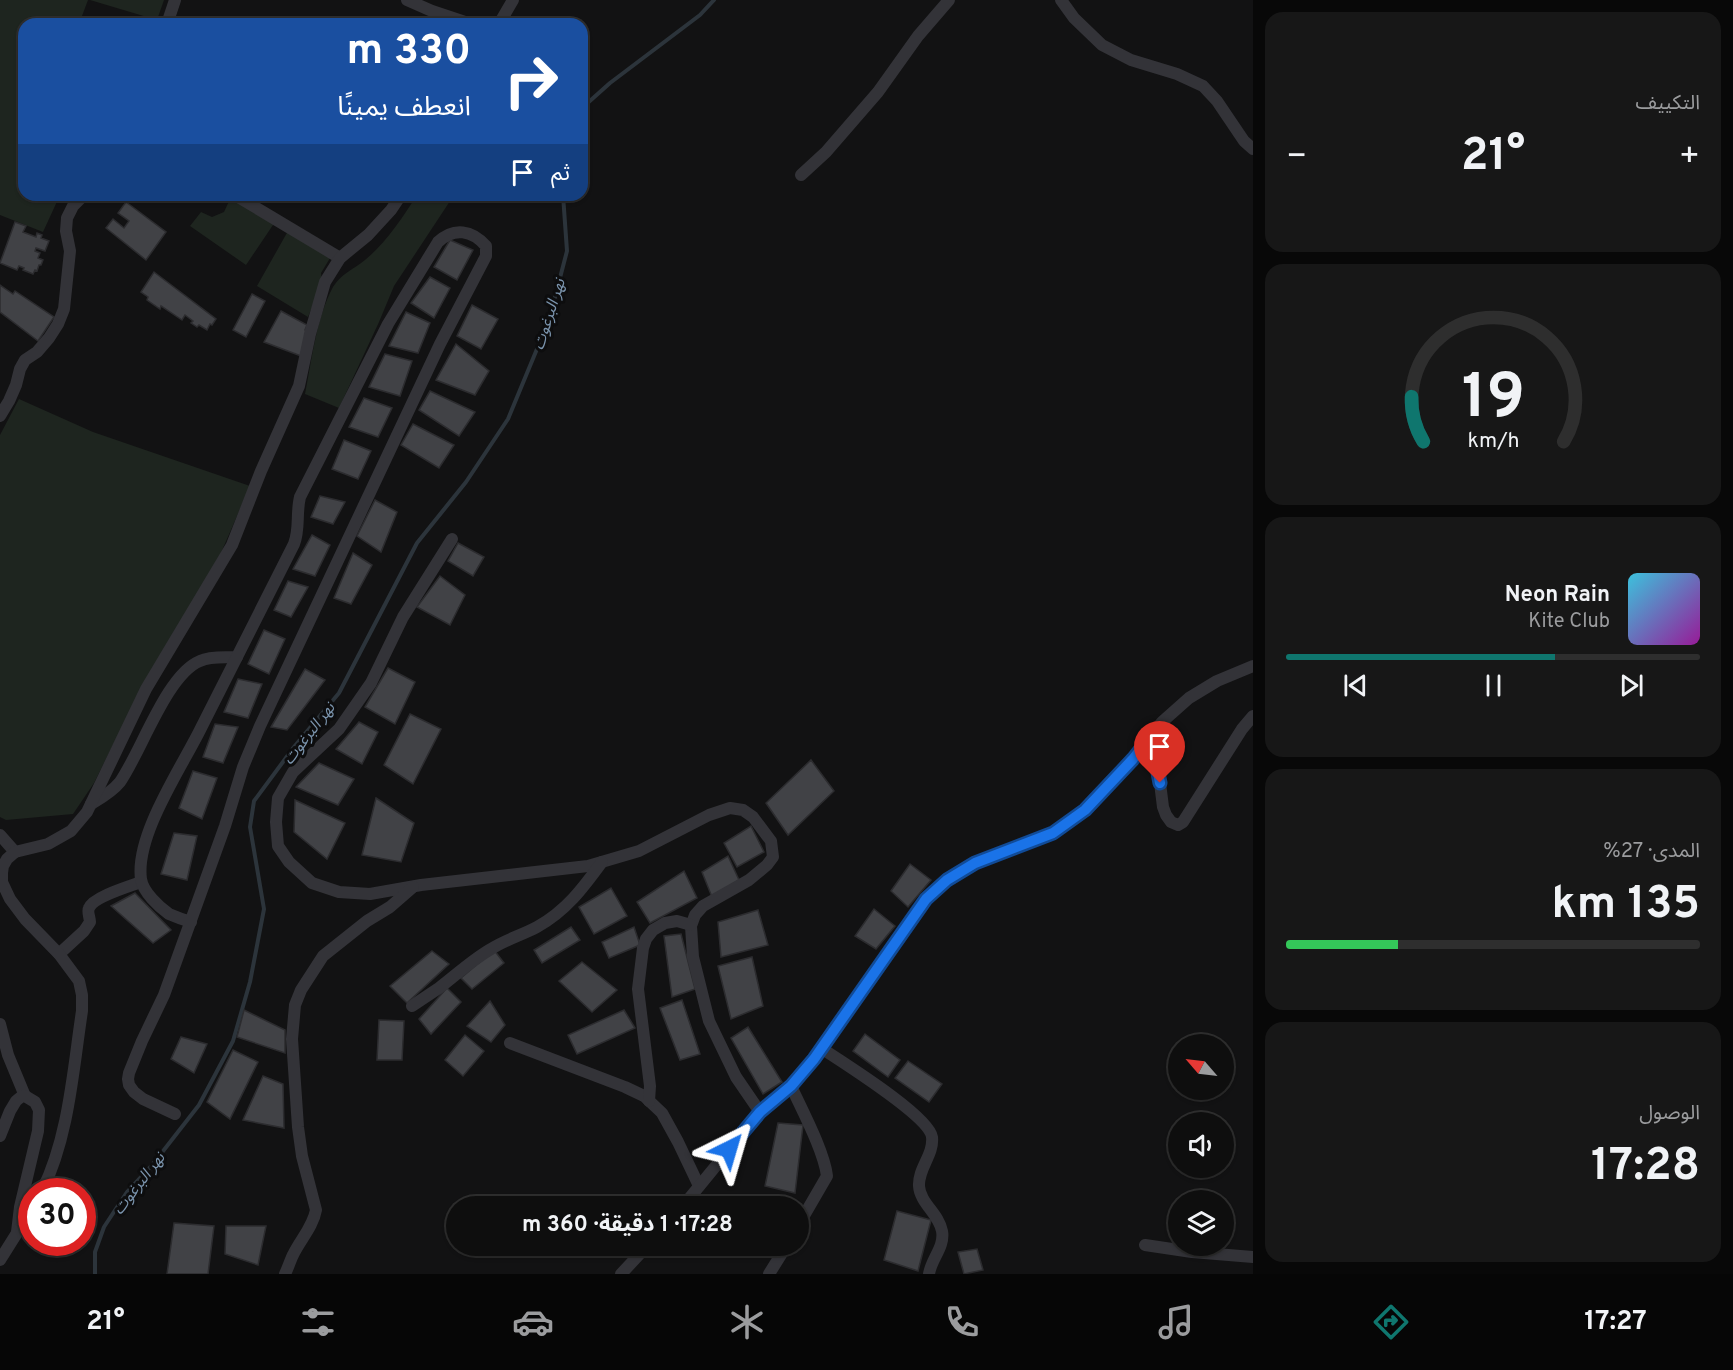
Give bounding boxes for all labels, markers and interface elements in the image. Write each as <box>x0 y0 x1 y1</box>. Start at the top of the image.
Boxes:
text: 330 m <box>346 26 471 79</box>
icon: right <box>492 42 570 120</box>
text: انعطف يمينًا <box>337 91 471 125</box>
text: التكييف <box>1636 91 1700 117</box>
text: 21° <box>1461 129 1525 186</box>
text: − <box>1286 137 1307 179</box>
text: + <box>1679 137 1700 179</box>
icon: arrive <box>506 156 539 189</box>
text: ثم <box>551 161 570 188</box>
water label: نهر البرغوت <box>529 275 571 353</box>
text: 19 <box>1461 361 1525 440</box>
text: km/h <box>1467 428 1519 455</box>
text: Neon Rain <box>1505 582 1610 609</box>
text: Kite Club <box>1528 609 1610 635</box>
icon: previous <box>1339 669 1372 702</box>
icon: pause <box>1477 669 1510 702</box>
icon: next <box>1615 669 1648 702</box>
water label: نهر البرغوت <box>279 698 341 769</box>
pin <box>1134 721 1185 783</box>
icon: arrive <box>1143 730 1176 763</box>
text: المدى · 27% <box>1603 839 1700 865</box>
text: 135 km <box>1552 877 1700 934</box>
north arrow <box>1168 1034 1234 1100</box>
map controls <box>1168 1034 1234 1256</box>
text: الوصول <box>1639 1101 1700 1127</box>
button: sound <box>1168 1112 1234 1178</box>
position arrow <box>697 1117 761 1181</box>
text: 17:28 <box>1591 1139 1700 1196</box>
water label: نهر البرغوت <box>109 1148 171 1219</box>
speed limit sign: 30 <box>18 1178 96 1256</box>
button: layers <box>1168 1190 1234 1256</box>
text: 17:28 · 1 دقيقة · 360 m <box>522 1212 733 1239</box>
icon: filters <box>297 1301 339 1343</box>
icon: car <box>512 1301 554 1343</box>
icon: climate <box>726 1301 768 1343</box>
icon: phone <box>941 1301 983 1343</box>
icon: music <box>1155 1301 1197 1343</box>
icon: directions <box>1370 1301 1412 1343</box>
text: 21° <box>86 1305 125 1339</box>
text: 17:27 <box>1584 1305 1647 1339</box>

